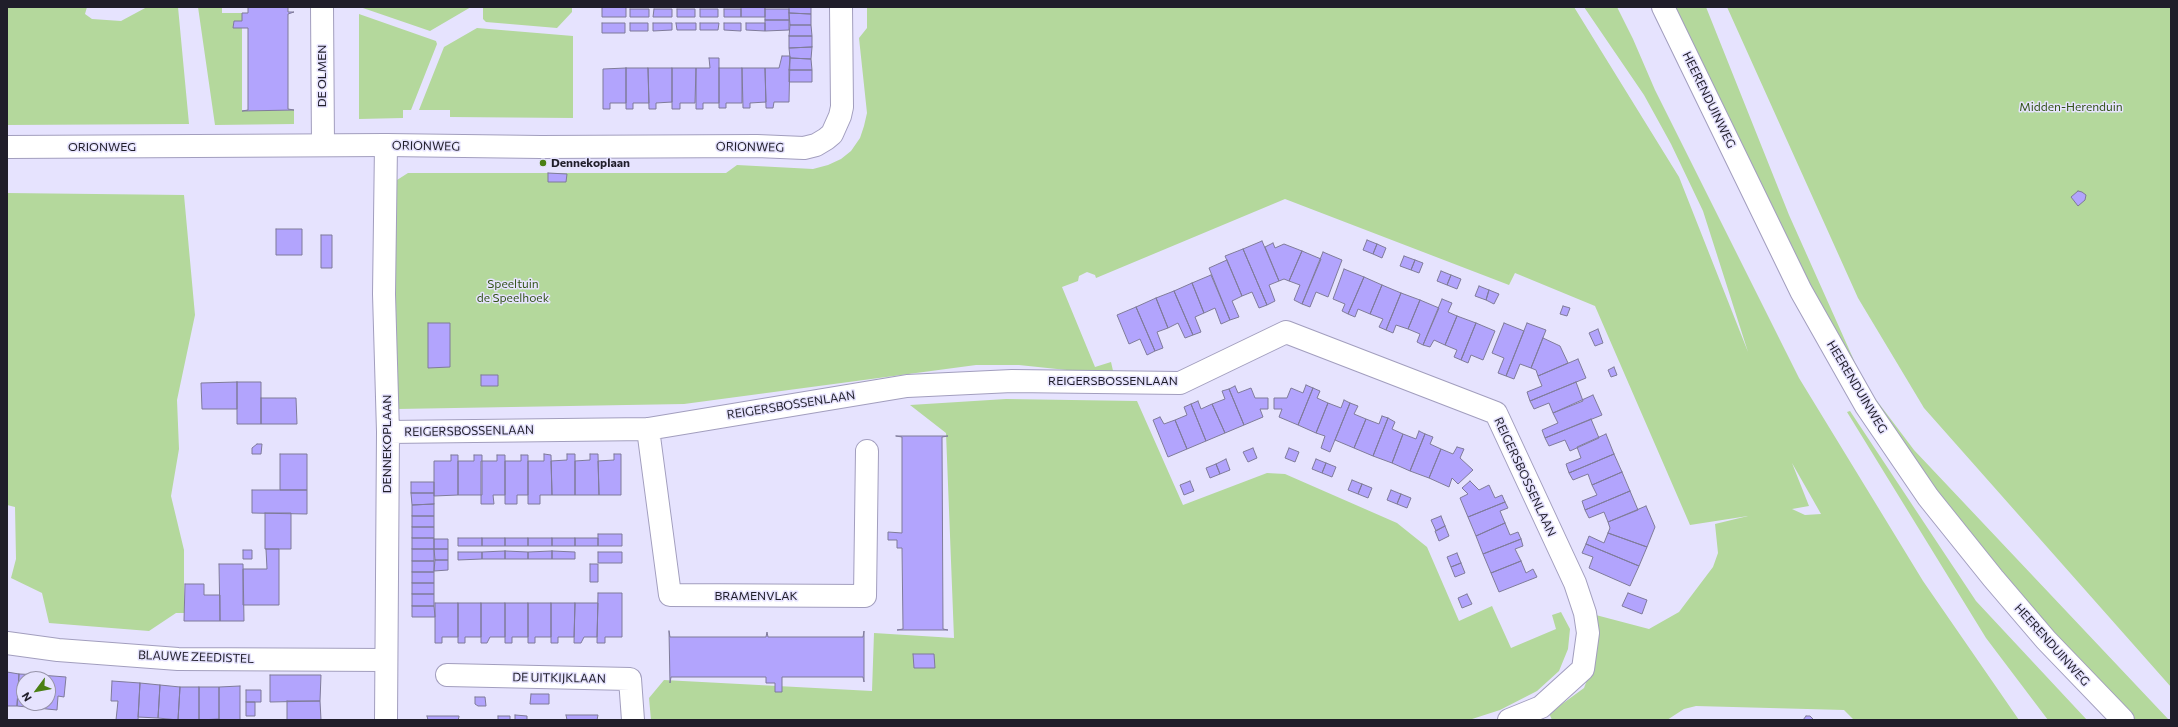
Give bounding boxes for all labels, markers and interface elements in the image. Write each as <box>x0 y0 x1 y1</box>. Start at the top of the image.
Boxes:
street label: DE OLMEN <box>315 45 329 107</box>
street label: HEERENDUINWEG <box>1679 49 1739 151</box>
park label: Midden-Herenduin <box>2019 100 2123 114</box>
street label: ORIONWEG <box>392 138 460 154</box>
street label: ORIONWEG <box>716 139 784 155</box>
street label: ORIONWEG <box>68 140 136 154</box>
place label: Dennekoplaan <box>551 156 630 170</box>
marker: Dennekoplaan <box>538 158 548 168</box>
park label: Speeltuin de Speelhoek <box>477 277 549 305</box>
street label: HEERENDUINWEG <box>1824 338 1890 436</box>
street label: REIGERSBOSSENLAAN <box>1048 374 1178 388</box>
street label: REIGERSBOSSENLAAN <box>726 388 856 422</box>
street label: DENNEKOPLAAN <box>380 395 394 493</box>
street label: REIGERSBOSSENLAAN <box>1491 415 1559 539</box>
street label: REIGERSBOSSENLAAN <box>404 423 534 439</box>
street label: BRAMENVLAK <box>714 589 798 603</box>
street label: HEERENDUINWEG <box>2011 601 2093 689</box>
street label: BLAUWE ZEEDISTEL <box>138 648 254 666</box>
street label: DE UITKIJKLAAN <box>512 670 606 686</box>
north arrow <box>16 671 56 711</box>
text: N <box>19 690 34 704</box>

